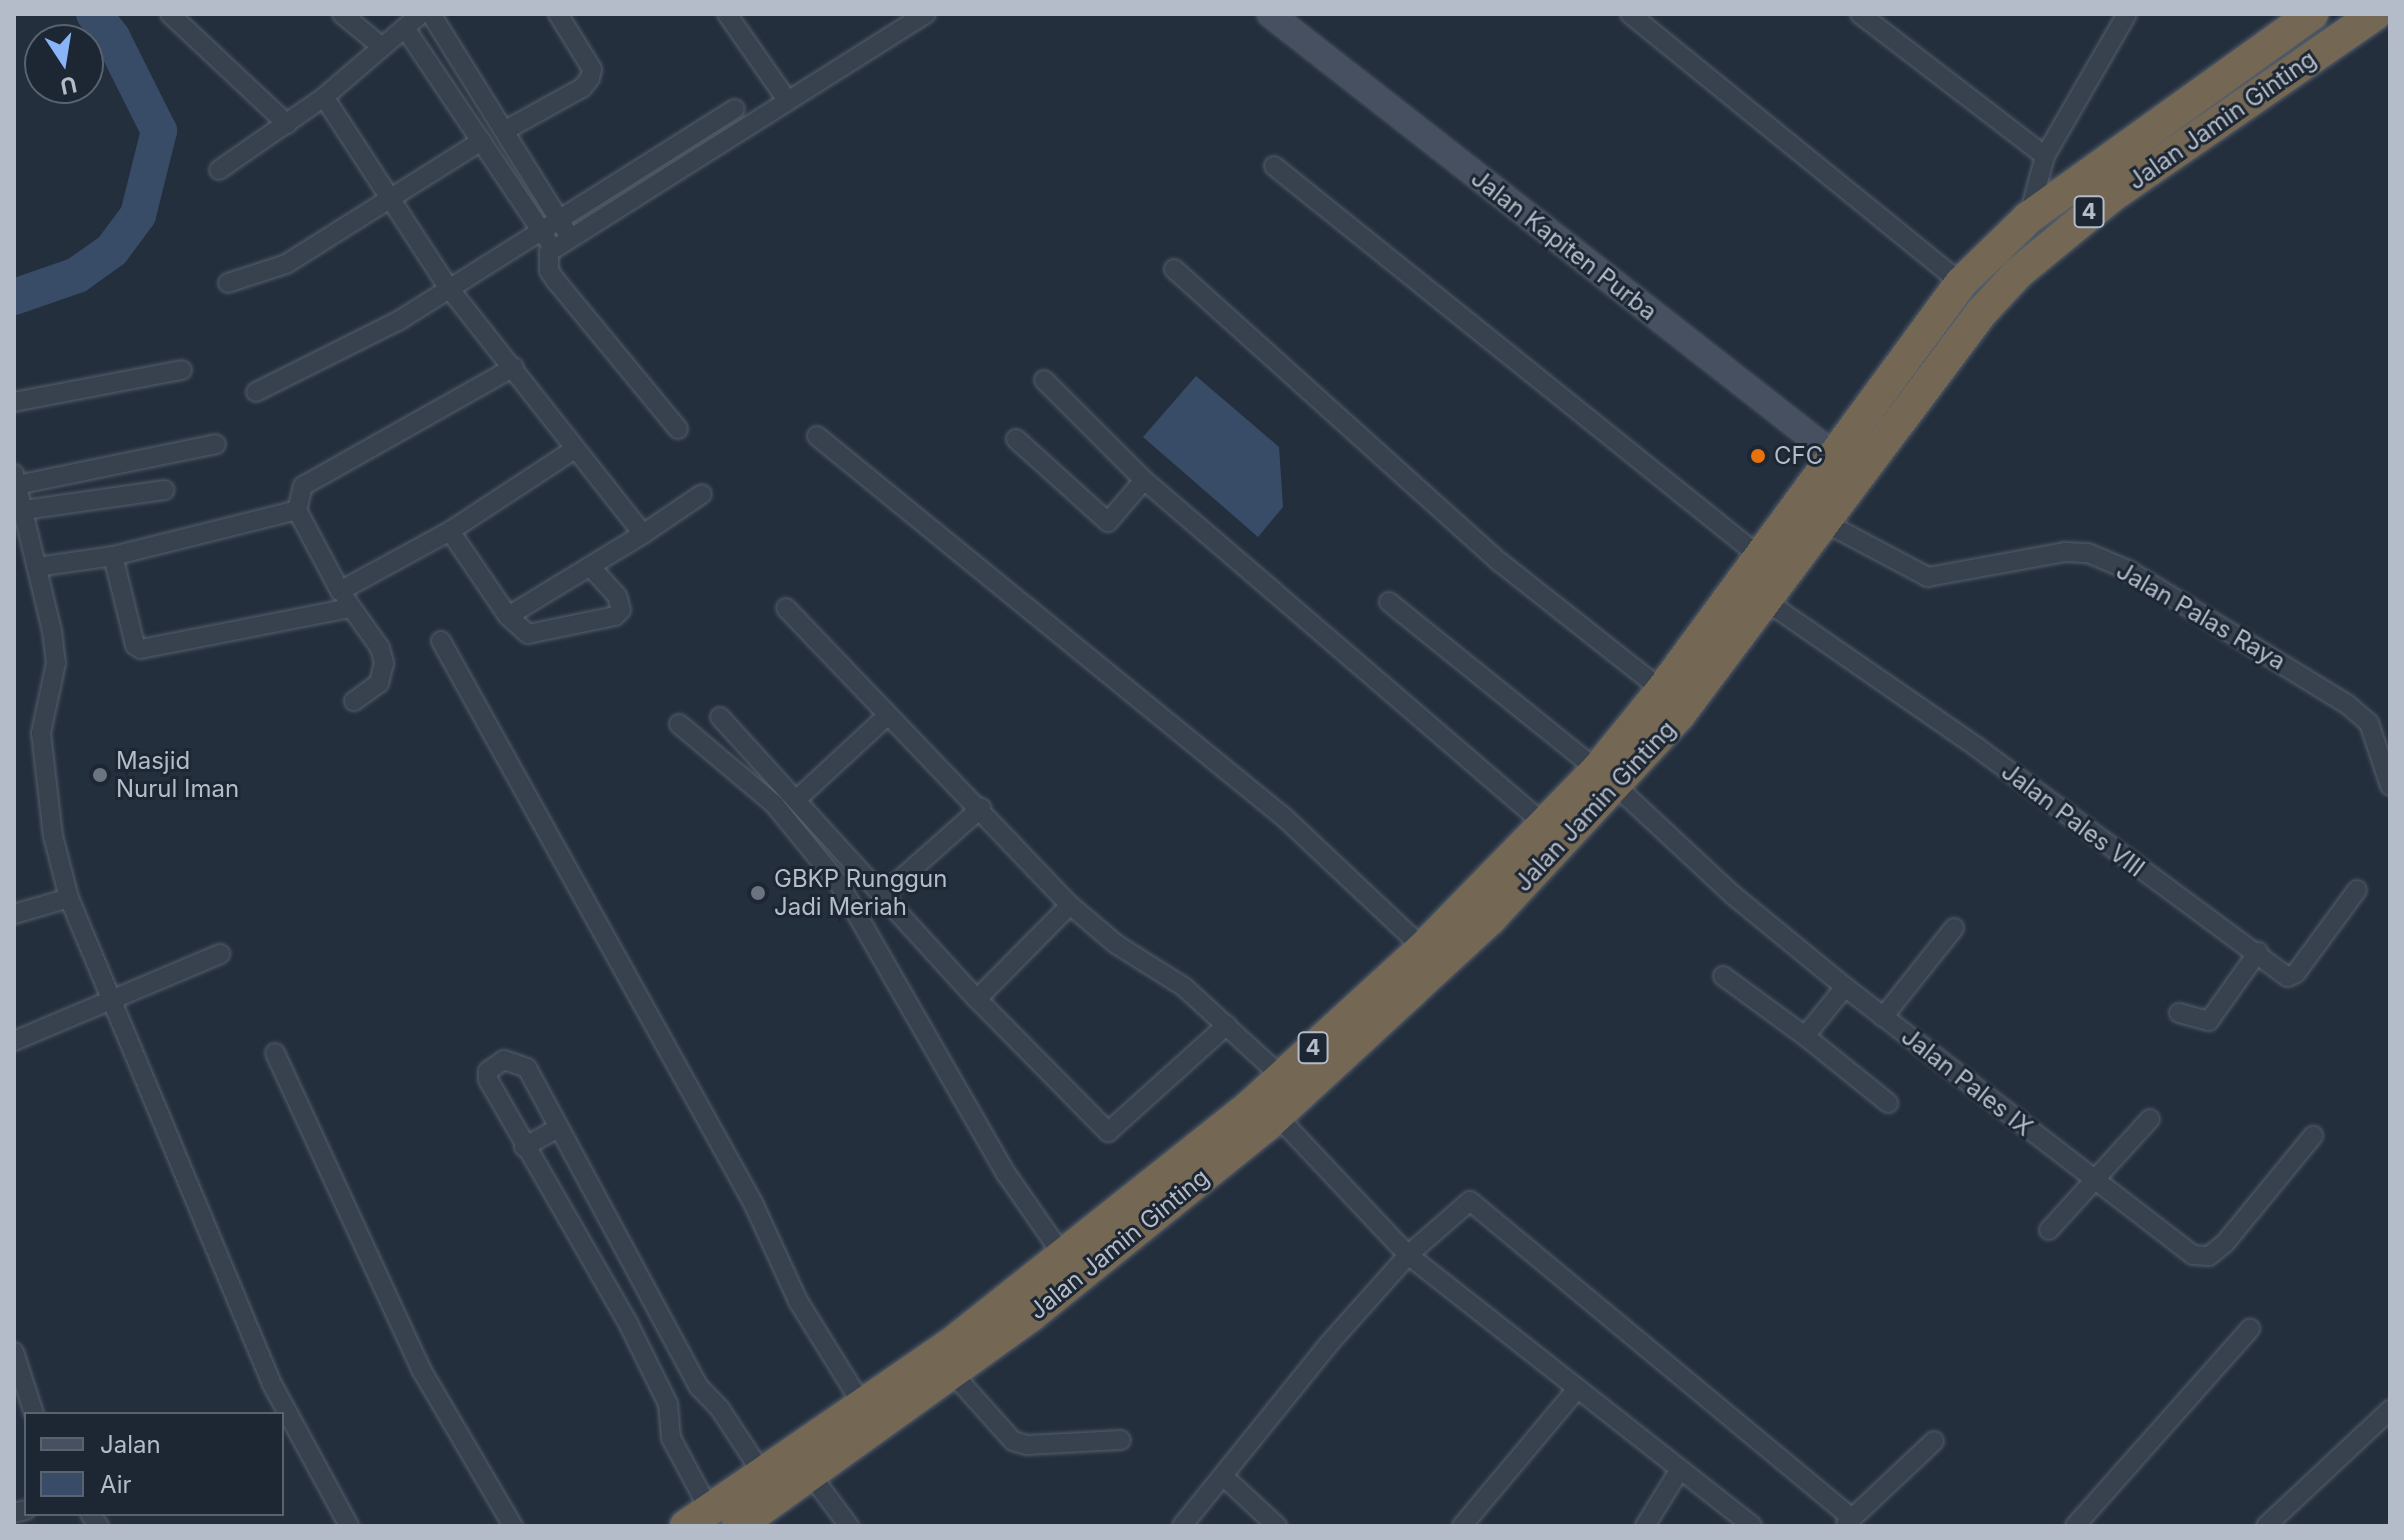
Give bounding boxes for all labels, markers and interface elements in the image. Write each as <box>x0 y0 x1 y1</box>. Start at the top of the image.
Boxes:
north arrow <box>24 24 104 104</box>
street label: Jalan Jamin Ginting <box>2122 44 2322 196</box>
text: U <box>58 71 79 100</box>
street label: Jalan Kapiten Purba <box>1466 164 1662 326</box>
road number: 4 <box>2073 194 2105 230</box>
place label: CFC <box>1774 442 1823 470</box>
marker: CFC <box>1749 447 1767 465</box>
street label: Jalan Palas Raya <box>2111 556 2291 676</box>
street label: Jalan Jamin Ginting <box>1508 715 1682 897</box>
place label: Masjid Nurul Iman <box>116 747 239 803</box>
street label: Jalan Pales VIII <box>1996 757 2150 883</box>
marker: Masjid Nurul Iman <box>91 766 109 784</box>
place label: GBKP Runggun Jadi Meriah <box>774 865 947 921</box>
marker: GBKP Runggun Jadi Meriah <box>749 884 767 902</box>
street label: Jalan Pales IX <box>1896 1022 2038 1142</box>
road number: 4 <box>1297 1030 1329 1066</box>
street label: Jalan Jamin Ginting <box>1023 1163 1215 1325</box>
legend <box>24 1412 284 1516</box>
text: Jalan <box>100 1430 161 1459</box>
text: Air <box>100 1470 132 1499</box>

